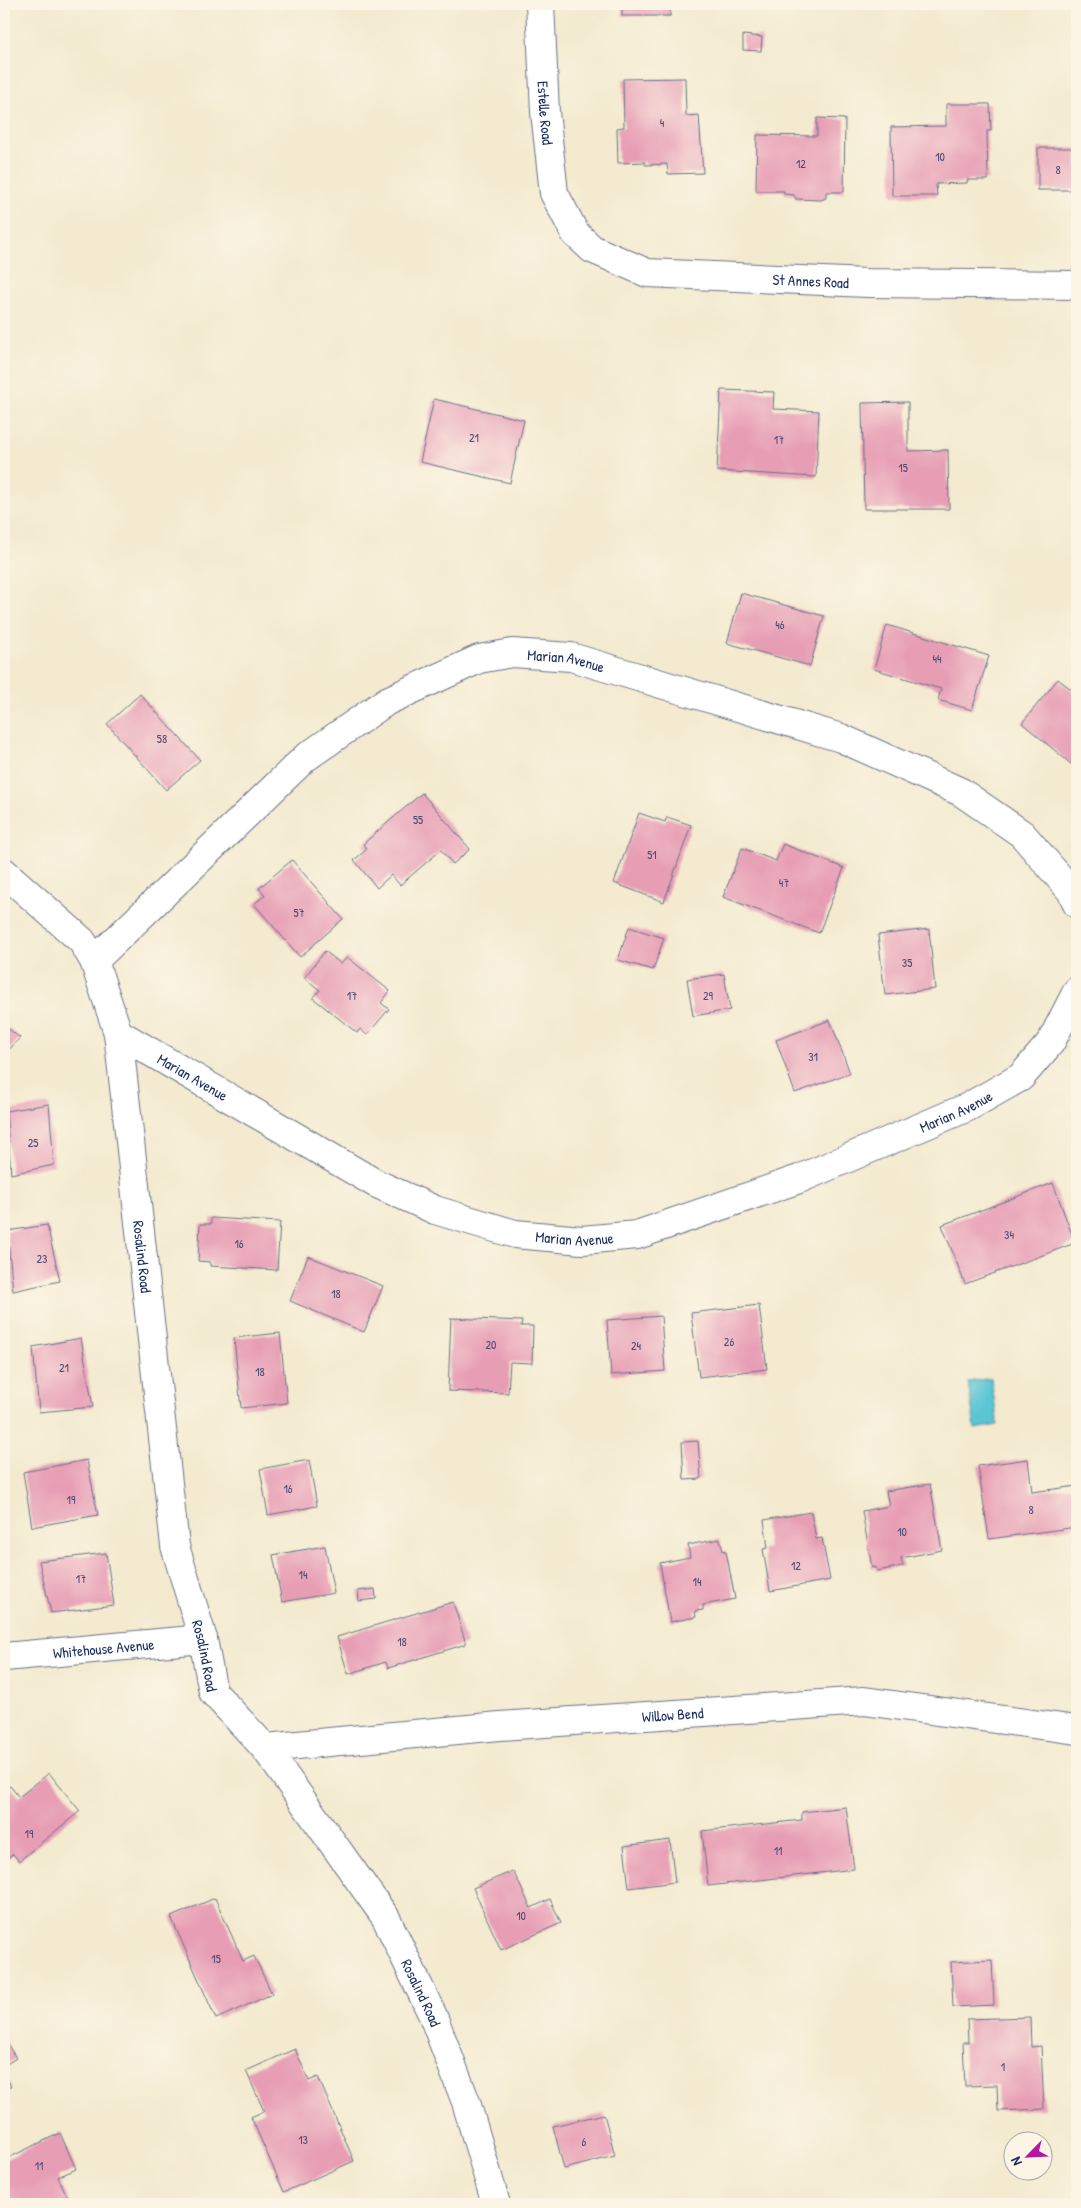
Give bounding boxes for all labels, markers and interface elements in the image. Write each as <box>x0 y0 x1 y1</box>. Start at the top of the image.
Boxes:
street label: Estelle Road <box>533 80 559 146</box>
house number: 4 <box>660 114 665 131</box>
house number: 10 <box>935 148 945 165</box>
house number: 12 <box>796 155 806 172</box>
house number: 8 <box>1055 161 1061 178</box>
street label: St Annes Road <box>772 268 849 293</box>
house number: 21 <box>469 429 479 446</box>
house number: 17 <box>774 431 784 448</box>
house number: 15 <box>898 459 908 476</box>
house number: 46 <box>775 616 785 633</box>
street label: Marian Avenue <box>527 644 607 677</box>
house number: 44 <box>932 650 942 667</box>
house number: 58 <box>157 730 167 747</box>
house number: 55 <box>413 811 423 828</box>
house number: 51 <box>647 846 657 863</box>
house number: 47 <box>779 874 789 891</box>
house number: 57 <box>293 904 305 921</box>
house number: 35 <box>902 954 912 971</box>
house number: 17 <box>347 987 357 1004</box>
house number: 29 <box>703 987 714 1004</box>
street label: Marian Avenue <box>154 1048 232 1105</box>
house number: 31 <box>808 1048 818 1065</box>
street label: Marian Avenue <box>916 1085 996 1137</box>
house number: 25 <box>28 1134 38 1151</box>
street label: Rosalind Road <box>128 1219 157 1294</box>
street label: Marian Avenue <box>535 1225 614 1251</box>
house number: 34 <box>1004 1226 1014 1243</box>
house number: 16 <box>234 1235 244 1252</box>
house number: 23 <box>37 1250 48 1267</box>
house number: 18 <box>331 1285 341 1302</box>
house number: 26 <box>724 1333 734 1350</box>
house number: 20 <box>486 1336 497 1353</box>
house number: 24 <box>631 1337 642 1354</box>
house number: 21 <box>59 1359 69 1376</box>
house number: 18 <box>255 1363 265 1380</box>
house number: 16 <box>283 1480 293 1497</box>
house number: 19 <box>67 1491 76 1508</box>
house number: 8 <box>1028 1501 1034 1518</box>
house number: 10 <box>897 1523 907 1540</box>
house number: 12 <box>791 1557 801 1574</box>
house number: 14 <box>299 1566 308 1583</box>
house number: 17 <box>76 1570 86 1587</box>
house number: 14 <box>693 1573 702 1590</box>
street label: Rosalind Road <box>187 1617 223 1693</box>
street label: Whitehouse Avenue <box>52 1633 155 1663</box>
house number: 18 <box>397 1633 407 1650</box>
street label: Willow Bend <box>641 1702 704 1727</box>
house number: 19 <box>25 1825 34 1842</box>
house number: 11 <box>774 1842 782 1859</box>
house number: 10 <box>516 1907 526 1924</box>
house number: 15 <box>211 1950 221 1967</box>
street label: Rosalind Road <box>397 1955 447 2030</box>
house number: 1 <box>1001 2058 1005 2075</box>
north arrow <box>1004 2130 1054 2180</box>
house number: 13 <box>298 2131 308 2148</box>
house number: 6 <box>582 2133 587 2150</box>
text: N <box>1005 2154 1026 2169</box>
house number: 11 <box>35 2157 43 2174</box>

